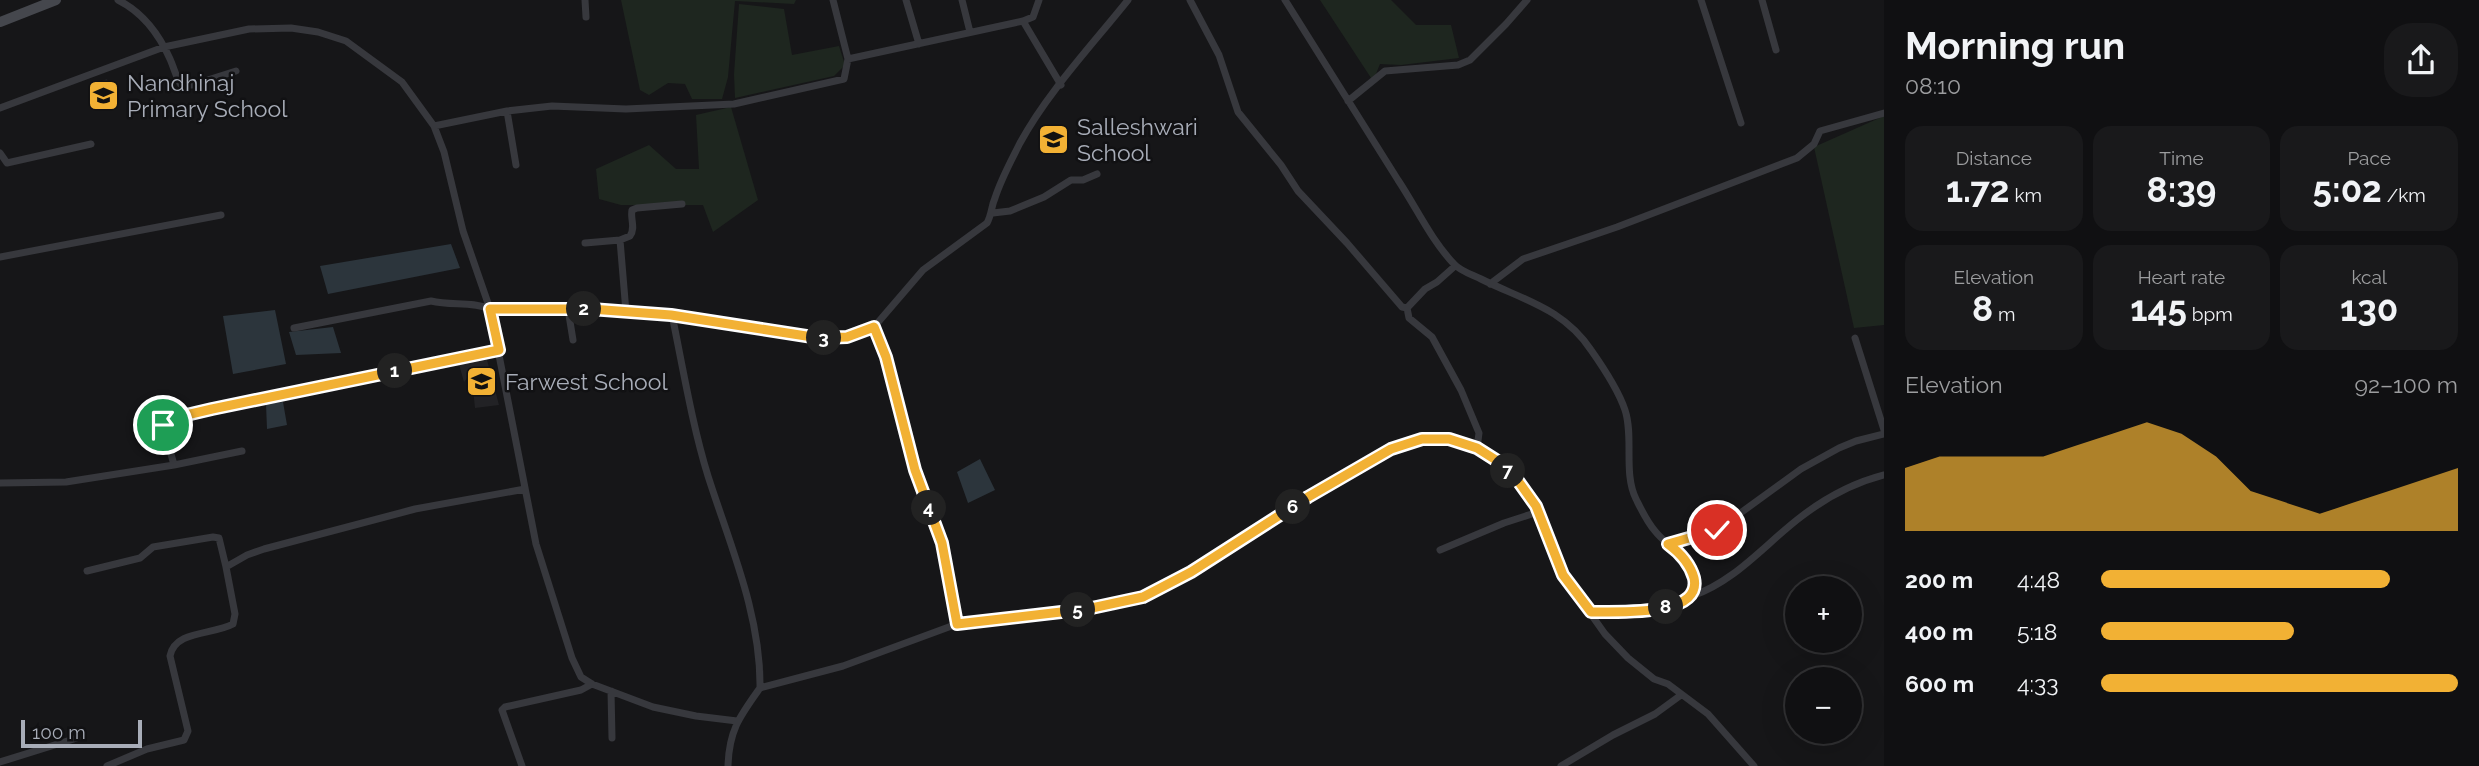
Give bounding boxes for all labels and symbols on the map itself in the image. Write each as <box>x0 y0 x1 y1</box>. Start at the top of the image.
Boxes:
place label: Nandhinaj Primary School <box>127 69 288 122</box>
school or university icon: Nandhinaj Primary School <box>87 78 121 112</box>
place label: Salleshwari School <box>1077 113 1198 166</box>
school or university icon: Salleshwari School <box>1037 122 1071 156</box>
pin: 2 <box>566 292 602 326</box>
pin: 3 <box>806 320 842 356</box>
pin: 1 <box>378 354 412 388</box>
school or university icon: Farwest School <box>465 364 499 398</box>
place label: Farwest School <box>505 368 668 395</box>
pin <box>133 395 193 455</box>
pin: 7 <box>1490 454 1526 489</box>
pin: 4 <box>912 490 946 526</box>
pin: 6 <box>1276 490 1310 524</box>
pin <box>1687 500 1747 560</box>
pin: 8 <box>1648 590 1684 624</box>
pin: 5 <box>1060 592 1096 628</box>
scale bar <box>21 717 142 749</box>

